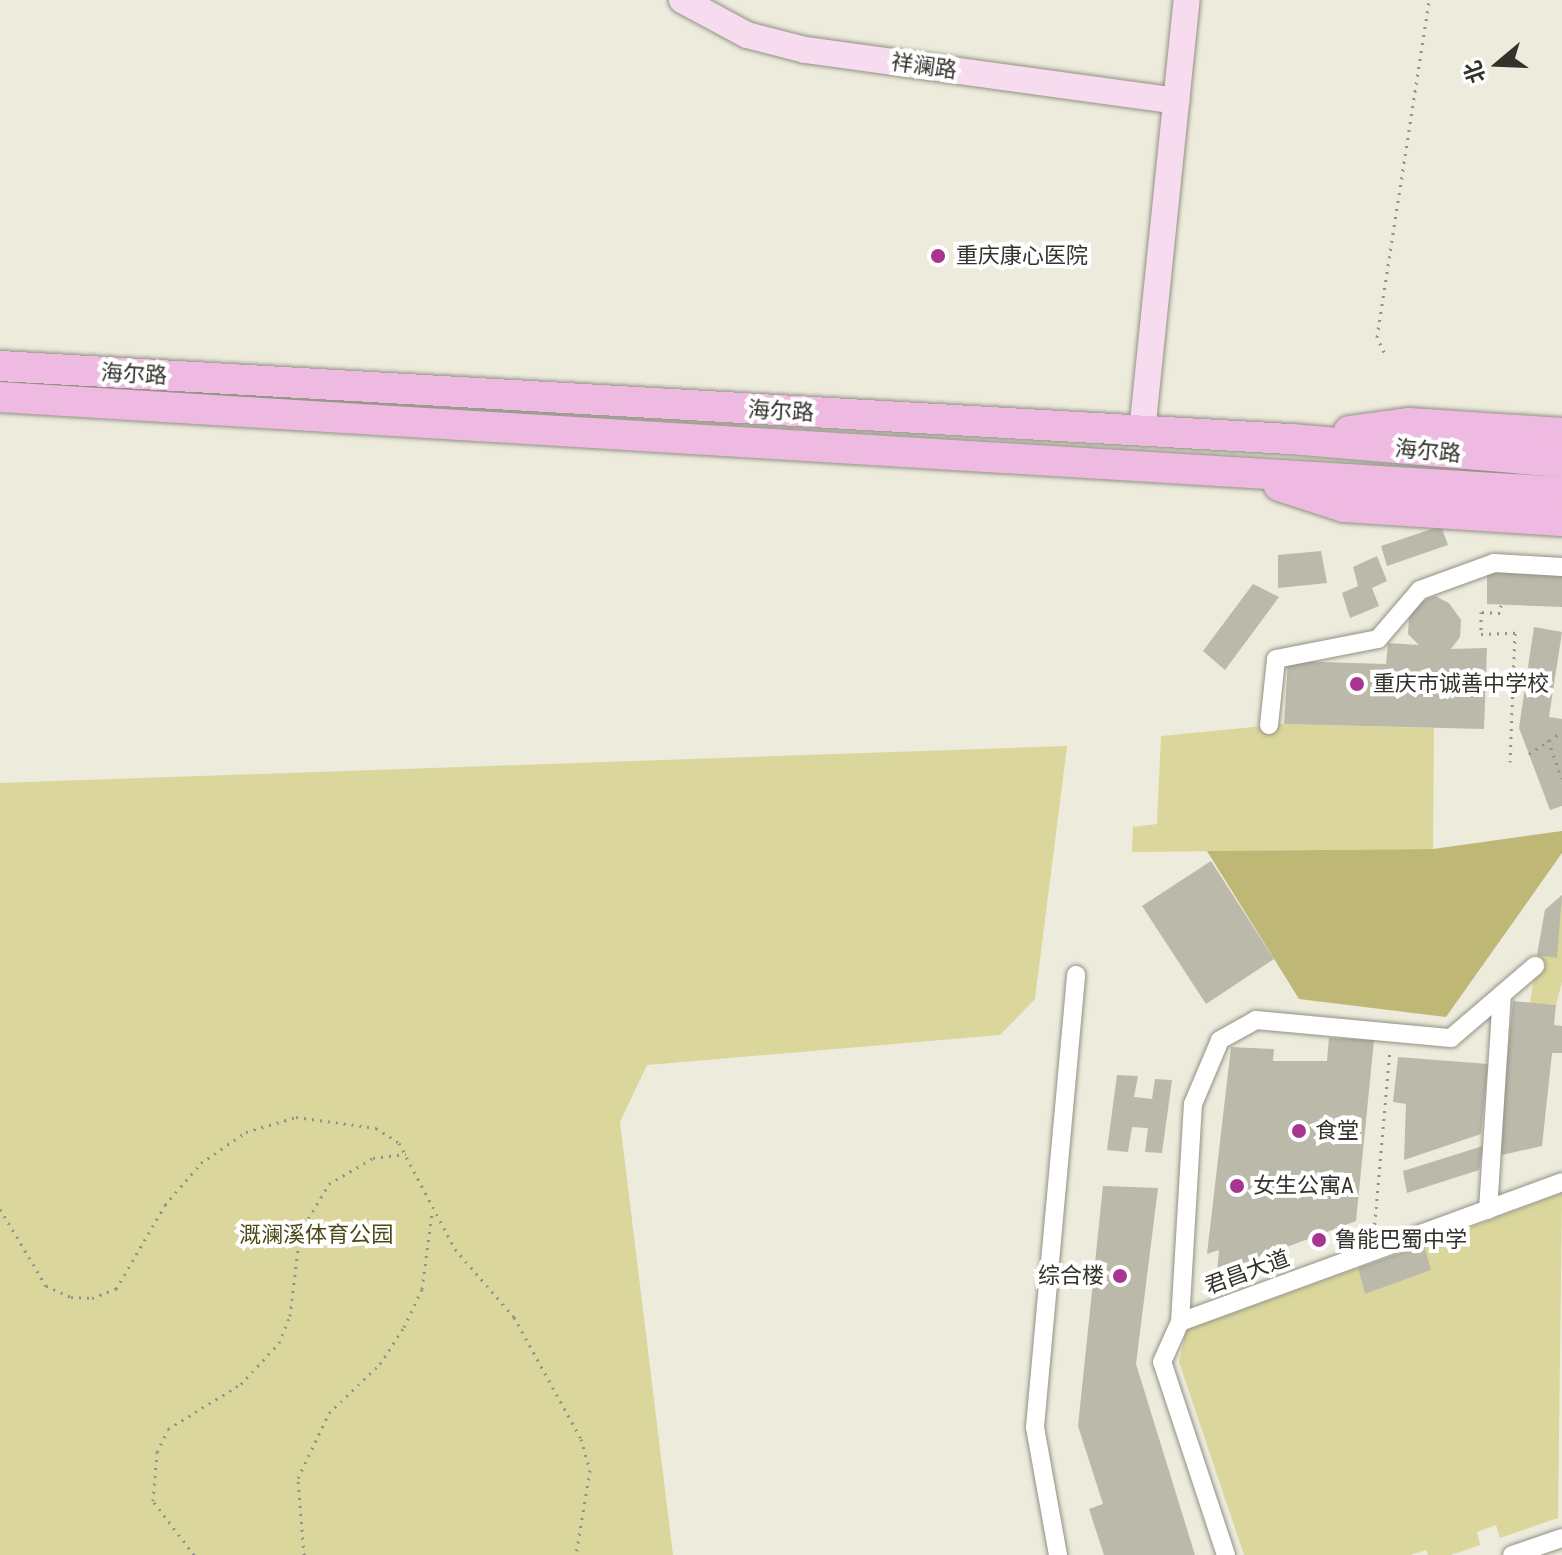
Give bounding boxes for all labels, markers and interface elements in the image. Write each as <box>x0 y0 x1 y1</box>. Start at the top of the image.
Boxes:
north arrow <box>1458 24 1538 104</box>
street label: 祥澜路 <box>889 48 959 84</box>
text: 北 <box>1459 58 1490 86</box>
place label: 重庆康心医院 <box>956 243 1088 269</box>
marker: 重庆康心医院 <box>927 245 949 267</box>
street label: 海尔路 <box>100 359 168 389</box>
street label: 海尔路 <box>747 396 815 426</box>
street label: 海尔路 <box>1394 435 1462 467</box>
place label: 重庆市诚善中学校 <box>1373 671 1549 697</box>
marker: 重庆市诚善中学校 <box>1348 675 1366 693</box>
place label: 食堂 <box>1315 1118 1359 1144</box>
marker: 食堂 <box>1290 1122 1308 1140</box>
place label: 女生公寓A <box>1253 1173 1354 1199</box>
marker: 女生公寓A <box>1228 1177 1246 1195</box>
park label: 溉澜溪体育公园 <box>239 1222 393 1248</box>
place label: 鲁能巴蜀中学 <box>1335 1227 1467 1253</box>
marker: 鲁能巴蜀中学 <box>1310 1231 1328 1249</box>
street label: 君昌大道 <box>1201 1245 1293 1299</box>
place label: 综合楼 <box>1038 1263 1104 1289</box>
marker: 综合楼 <box>1111 1267 1129 1285</box>

